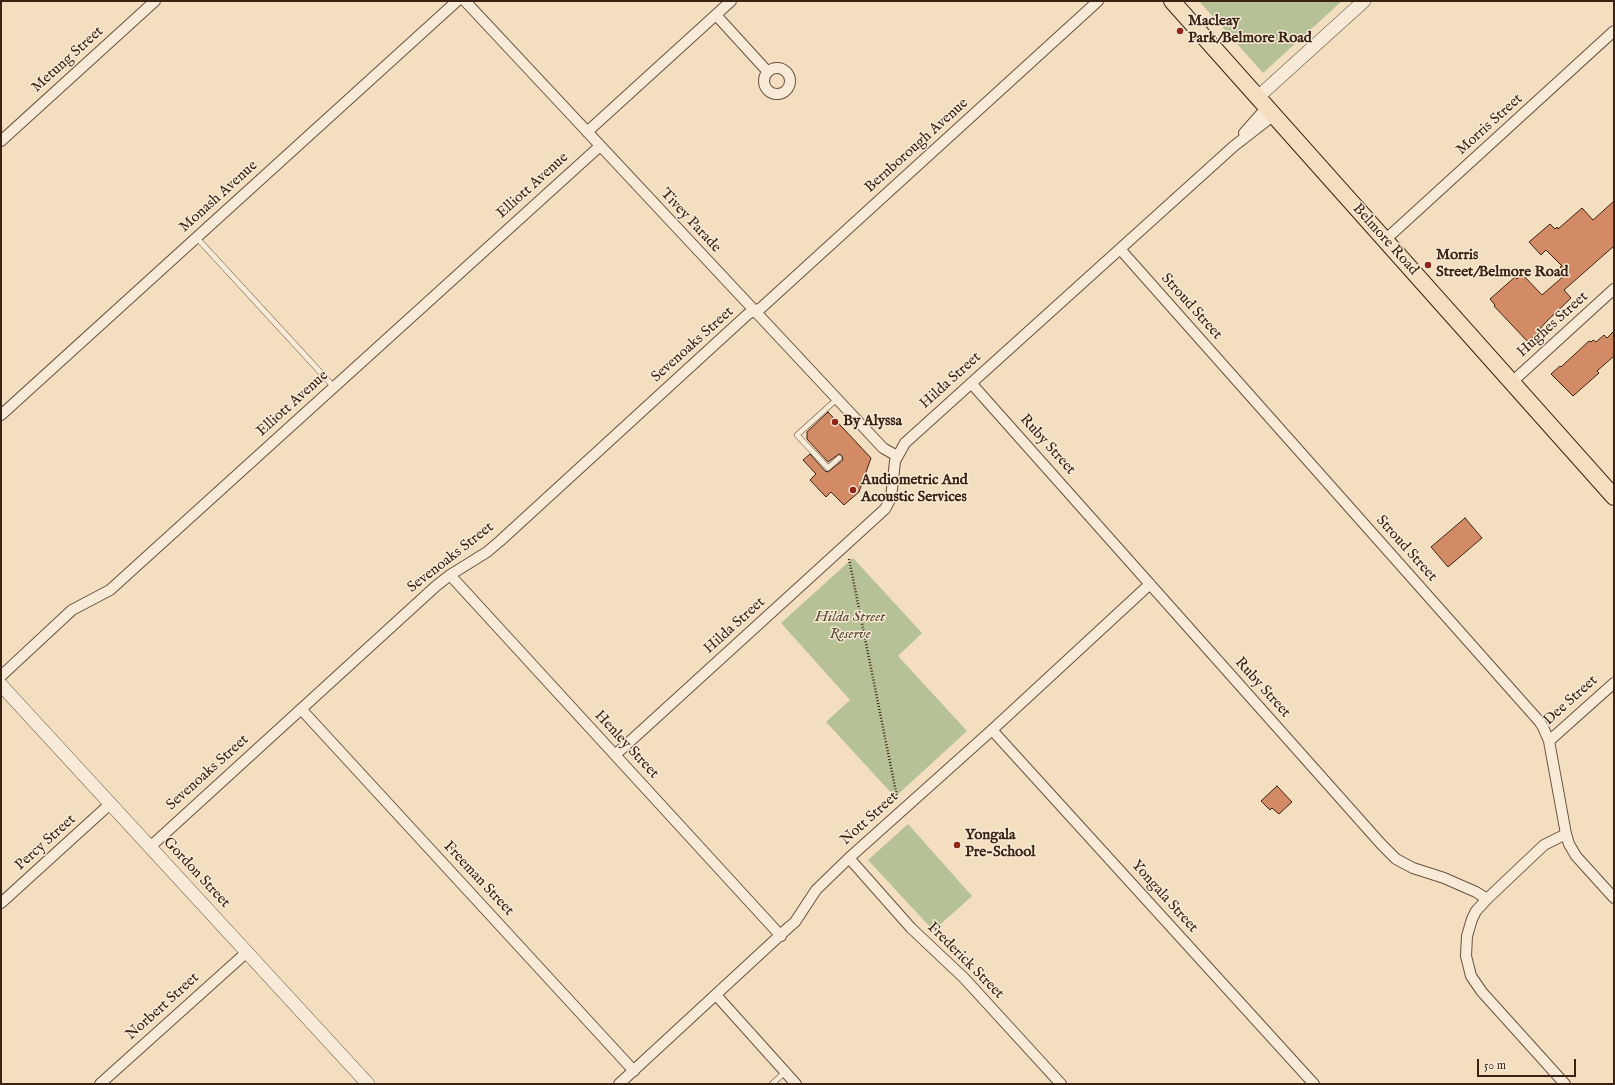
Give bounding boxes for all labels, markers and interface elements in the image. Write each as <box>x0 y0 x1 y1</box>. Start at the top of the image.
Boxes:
place label: Macleay Park/Belmore Road <box>1188 13 1312 48</box>
street label: Metung Street <box>28 23 108 97</box>
marker: Macleay Park/Belmore Road <box>1175 26 1185 36</box>
street label: Morris Street <box>1453 91 1527 159</box>
street label: Bernborough Avenue <box>862 95 972 197</box>
street label: Elliott Avenue <box>494 149 572 223</box>
street label: Monash Avenue <box>176 157 262 237</box>
street label: Tivey Parade <box>656 185 724 257</box>
street label: Belmore Road <box>1348 201 1422 279</box>
place label: Morris Street/Belmore Road <box>1436 247 1568 282</box>
marker: Morris Street/Belmore Road <box>1423 260 1433 270</box>
street label: Stroud Street <box>1157 270 1225 344</box>
street label: Hughes Street <box>1514 288 1592 362</box>
street label: Sevenoaks Street <box>648 303 738 387</box>
street label: Hilda Street <box>917 349 985 413</box>
street label: Elliott Avenue <box>254 367 332 441</box>
street label: Ruby Street <box>1015 411 1079 479</box>
place label: By Alyssa <box>843 413 902 431</box>
marker: By Alyssa <box>830 417 840 427</box>
place label: Audiometric And Acoustic Services <box>861 472 968 507</box>
marker: Audiometric And Acoustic Services <box>848 485 858 495</box>
street label: Stroud Street <box>1372 512 1440 586</box>
street label: Sevenoaks Street <box>404 519 498 597</box>
street label: Hilda Street <box>701 594 769 658</box>
park label: Hilda Street Reserve <box>815 609 885 644</box>
street label: Ruby Street <box>1230 654 1294 722</box>
street label: Dee Street <box>1540 672 1602 730</box>
street label: Henley Street <box>590 707 662 783</box>
street label: Sevenoaks Street <box>163 731 253 815</box>
street label: Nott Street <box>837 788 903 850</box>
street label: Percy Street <box>12 811 80 875</box>
place label: Yongala Pre-School <box>965 827 1035 862</box>
street label: Gordon Street <box>159 834 233 912</box>
street label: Freeman Street <box>439 838 517 920</box>
marker: Yongala Pre-School <box>952 840 962 850</box>
street label: Yongala Street <box>1127 857 1201 937</box>
street label: Frederick Street <box>923 919 1007 1003</box>
street label: Norbert Street <box>123 969 203 1045</box>
scale bar <box>1479 1051 1578 1077</box>
text: 50 m <box>1484 1058 1506 1073</box>

